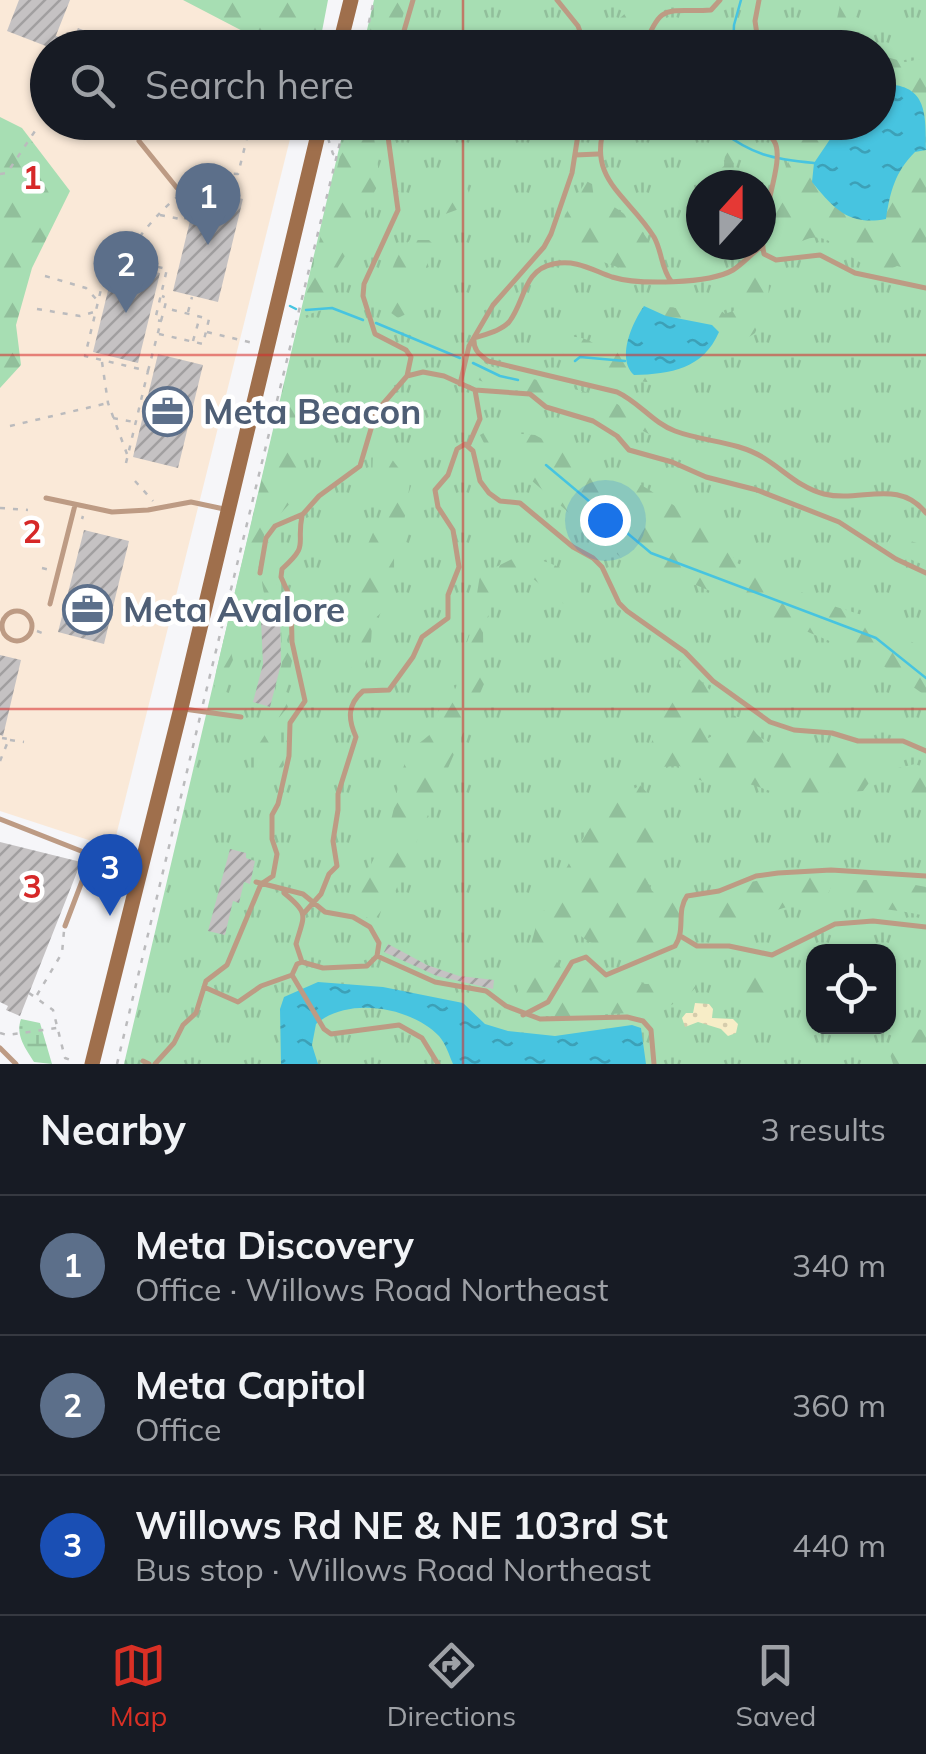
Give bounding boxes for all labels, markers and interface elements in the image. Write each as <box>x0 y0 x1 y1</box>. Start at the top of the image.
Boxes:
search box <box>30 30 896 140</box>
icon: search <box>65 58 120 113</box>
text: Search here <box>145 61 354 109</box>
text: 1 <box>22 157 42 197</box>
pin: 1 <box>176 162 240 245</box>
north arrow <box>686 170 776 260</box>
pin: 2 <box>94 230 158 313</box>
office icon: Meta Beacon <box>142 385 194 437</box>
place label: Meta Beacon <box>203 389 421 433</box>
your location <box>580 495 631 546</box>
text: 2 <box>22 511 42 551</box>
office icon: Meta Avalore <box>62 583 114 635</box>
place label: Meta Avalore <box>123 587 345 631</box>
pin: 3 <box>78 834 142 916</box>
text: 3 <box>22 866 42 906</box>
map controls <box>806 944 896 1034</box>
button: locate <box>806 944 896 1034</box>
text: Nearby <box>40 1103 186 1156</box>
text: 3 results <box>761 1109 886 1149</box>
text: Meta Discovery <box>135 1221 414 1269</box>
text: 1 <box>63 1245 82 1285</box>
text: 340 m <box>792 1245 886 1285</box>
text: Office · Willows Road Northeast <box>135 1269 609 1309</box>
text: Meta Capitol <box>135 1361 366 1409</box>
text: 2 <box>63 1385 82 1425</box>
text: 360 m <box>792 1385 886 1425</box>
text: Office <box>135 1409 221 1449</box>
text: Willows Rd NE & NE 103rd St <box>135 1501 668 1549</box>
text: 3 <box>63 1525 82 1565</box>
text: 440 m <box>792 1525 886 1565</box>
text: Bus stop · Willows Road Northeast <box>135 1549 651 1589</box>
tab: Map <box>110 1638 167 1733</box>
tab: Directions <box>387 1638 516 1733</box>
tab: Saved <box>735 1638 816 1733</box>

